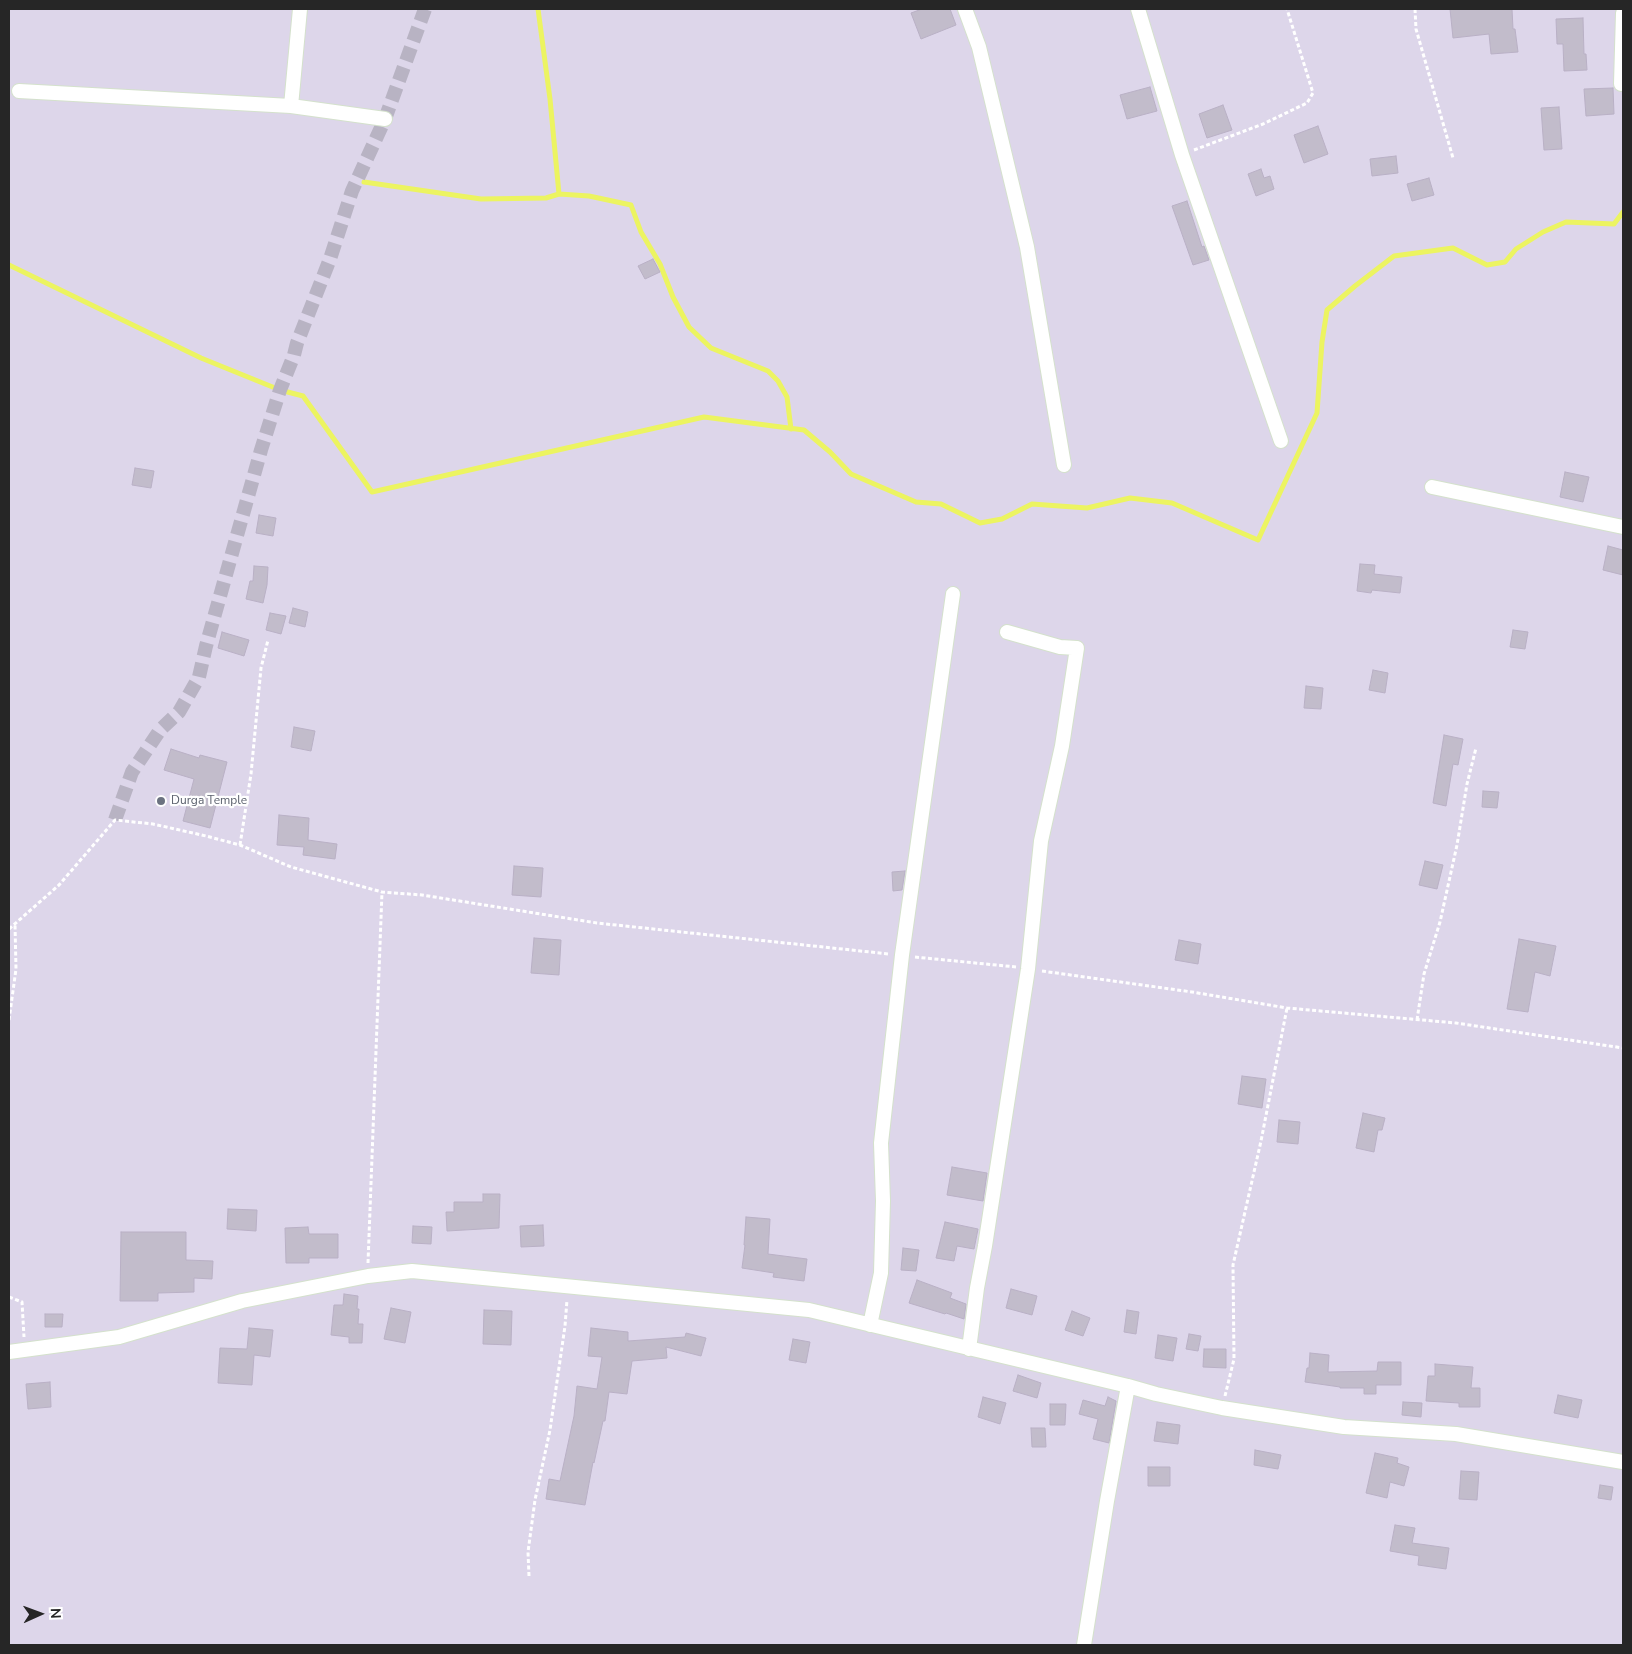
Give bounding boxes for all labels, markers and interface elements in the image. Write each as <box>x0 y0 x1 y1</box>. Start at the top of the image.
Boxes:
place label: Durga Temple <box>171 794 247 808</box>
marker: Durga Temple <box>155 795 167 807</box>
north arrow <box>15 1589 65 1639</box>
text: N <box>46 1608 65 1619</box>

